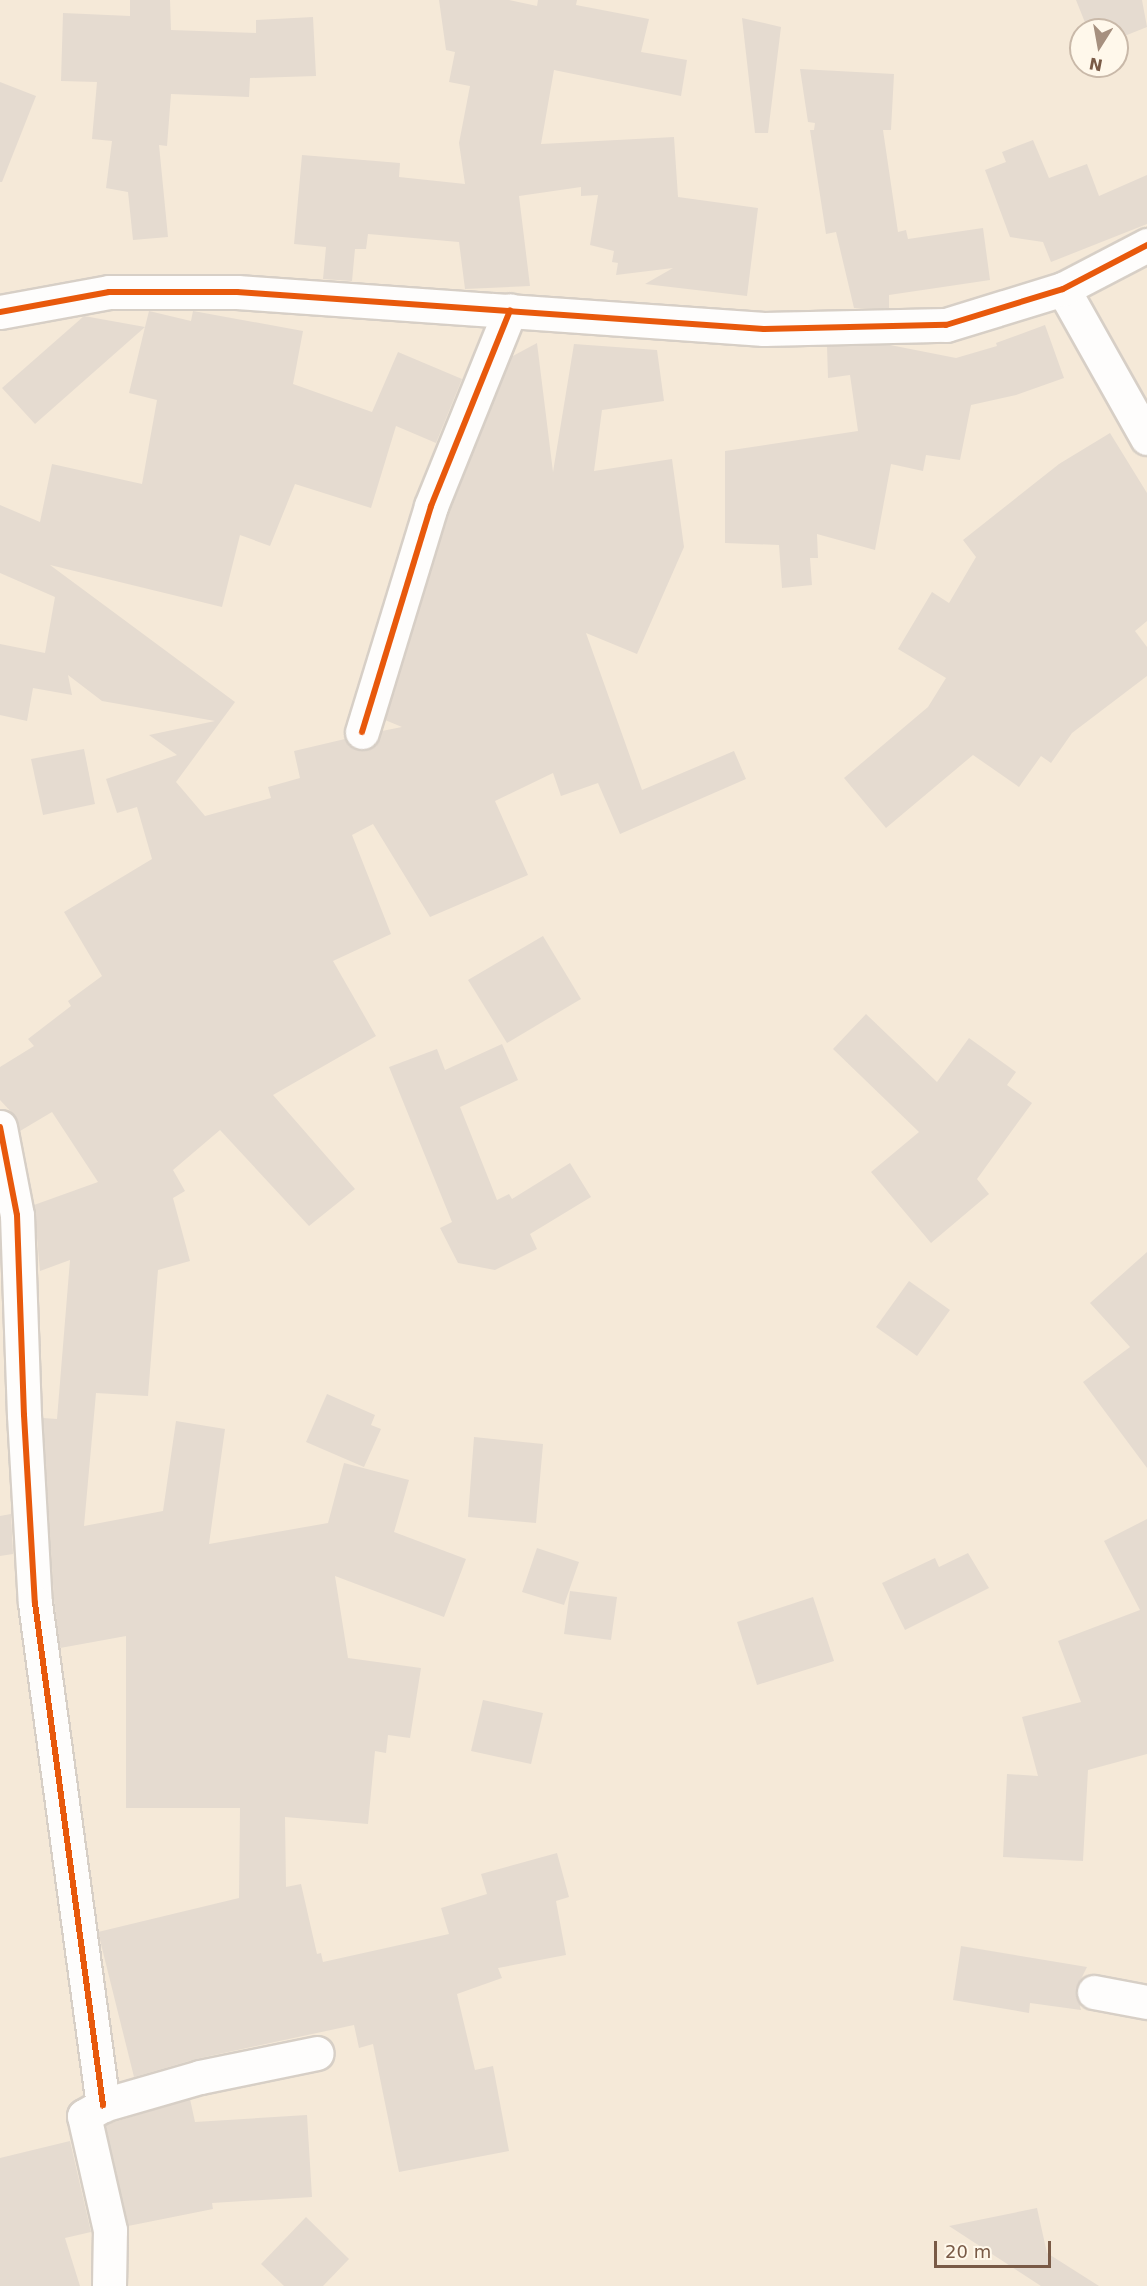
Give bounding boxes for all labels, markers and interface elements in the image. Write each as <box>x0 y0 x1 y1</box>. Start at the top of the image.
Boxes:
north arrow <box>1069 18 1129 78</box>
text: N <box>1087 54 1104 75</box>
scale bar <box>937 2229 1054 2267</box>
text: 20 m <box>945 2241 991 2262</box>

